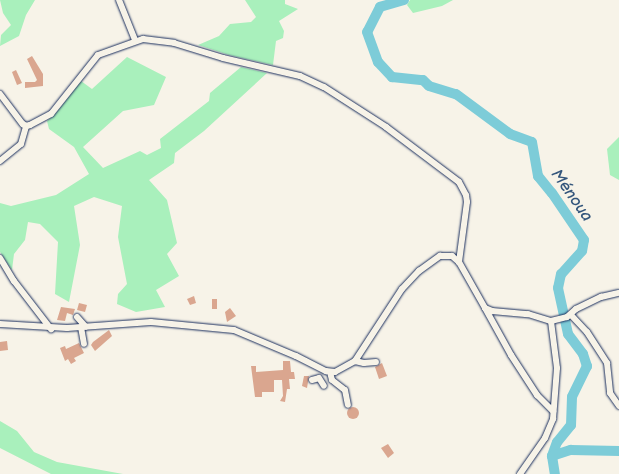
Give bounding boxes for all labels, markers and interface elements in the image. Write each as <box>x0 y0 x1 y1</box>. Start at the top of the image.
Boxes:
water label: Ménoua <box>546 166 596 226</box>

